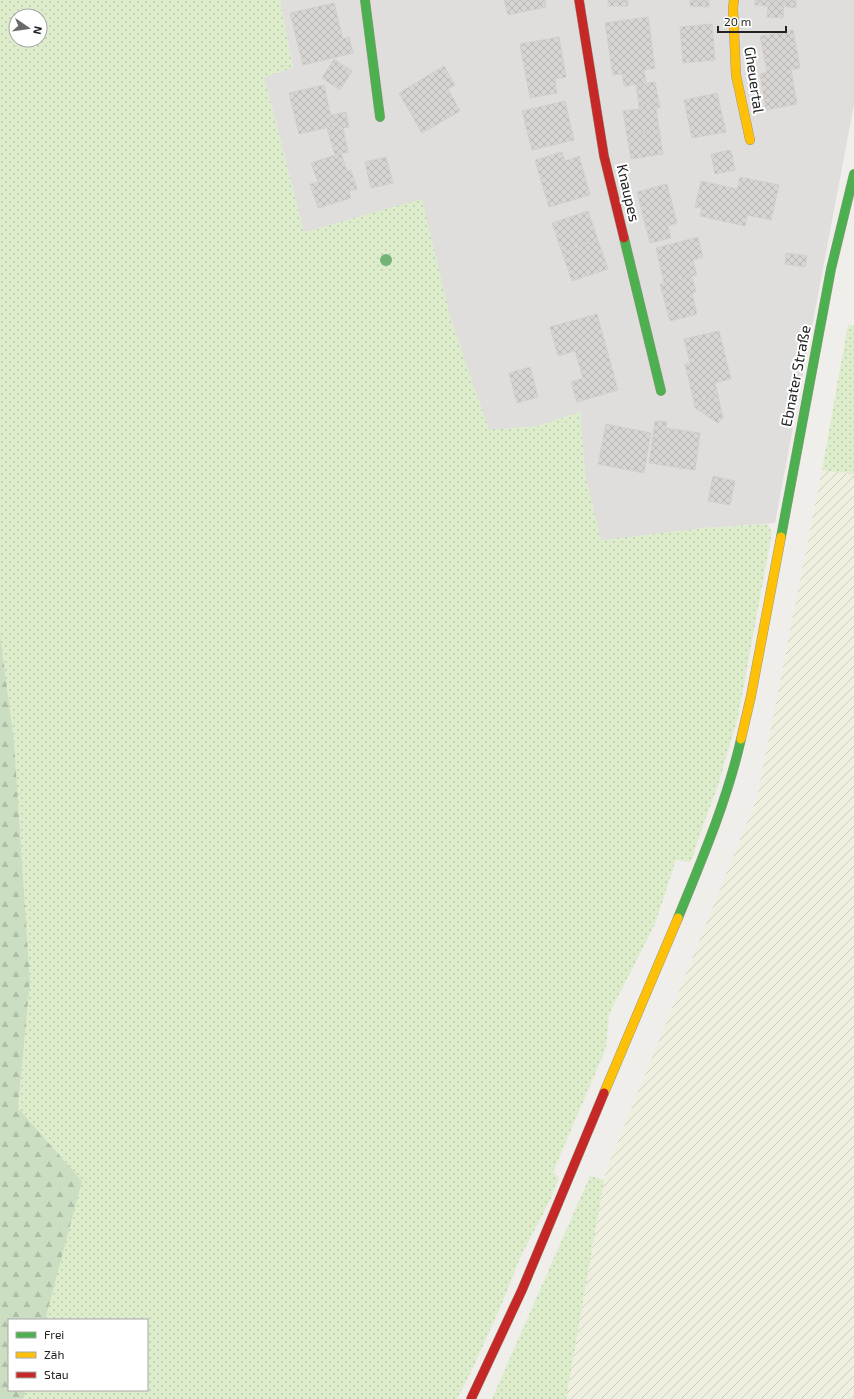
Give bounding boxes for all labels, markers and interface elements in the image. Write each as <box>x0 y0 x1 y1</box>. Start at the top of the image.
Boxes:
north arrow <box>8 8 48 48</box>
scale bar <box>718 8 786 34</box>
text: 20 m <box>724 14 751 28</box>
text: N <box>31 25 45 36</box>
street label: Gheuertal <box>741 45 769 115</box>
street label: Knaupes <box>614 162 644 223</box>
street label: Ebnater Straße <box>776 323 814 428</box>
legend <box>8 1319 148 1391</box>
text: Frei <box>44 1327 64 1341</box>
text: Zäh <box>44 1347 64 1361</box>
text: Stau <box>44 1367 69 1381</box>

